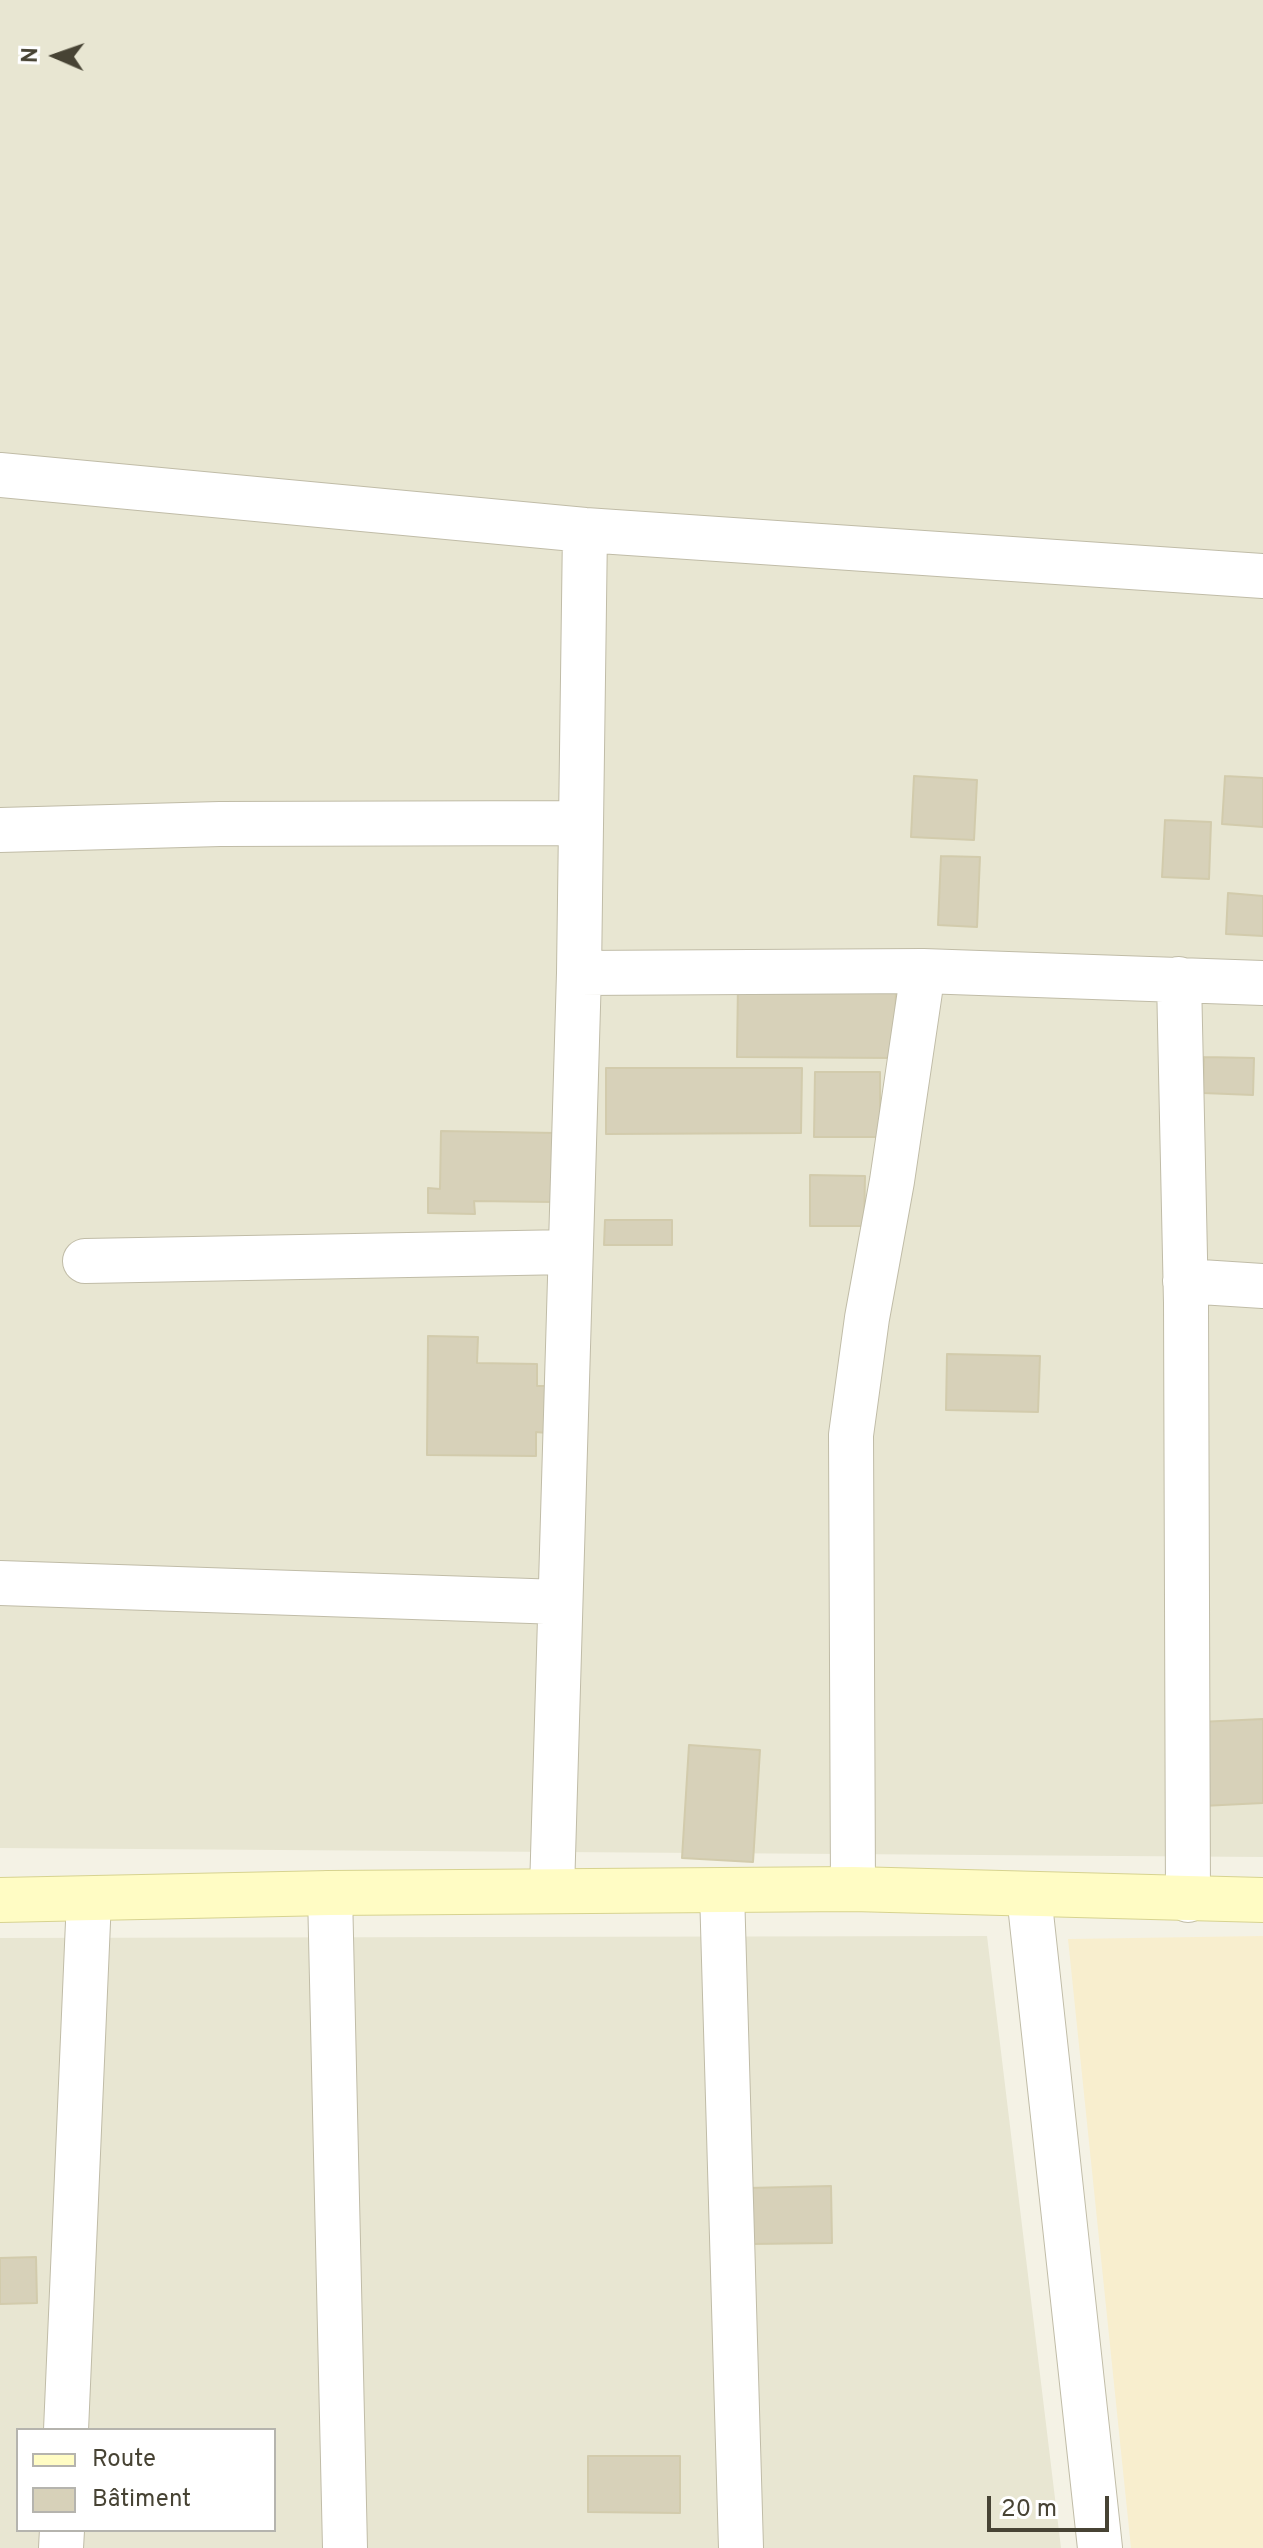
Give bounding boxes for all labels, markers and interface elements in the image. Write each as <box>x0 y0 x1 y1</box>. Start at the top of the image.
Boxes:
north arrow <box>16 16 96 96</box>
text: N <box>18 47 45 64</box>
legend <box>16 2428 276 2532</box>
text: Route <box>92 2445 156 2475</box>
scale bar <box>991 2480 1113 2530</box>
text: Bâtiment <box>92 2485 191 2515</box>
text: 20 m <box>1001 2495 1057 2525</box>

